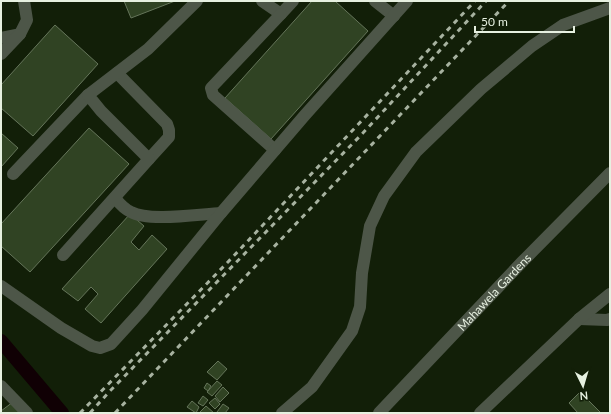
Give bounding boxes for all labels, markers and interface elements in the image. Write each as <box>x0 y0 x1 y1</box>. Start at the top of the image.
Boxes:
scale bar <box>475 8 574 34</box>
text: 50 m <box>481 14 508 29</box>
street label: Mahawela Gardens <box>454 250 534 334</box>
north arrow <box>563 366 603 406</box>
text: N <box>579 390 589 403</box>

